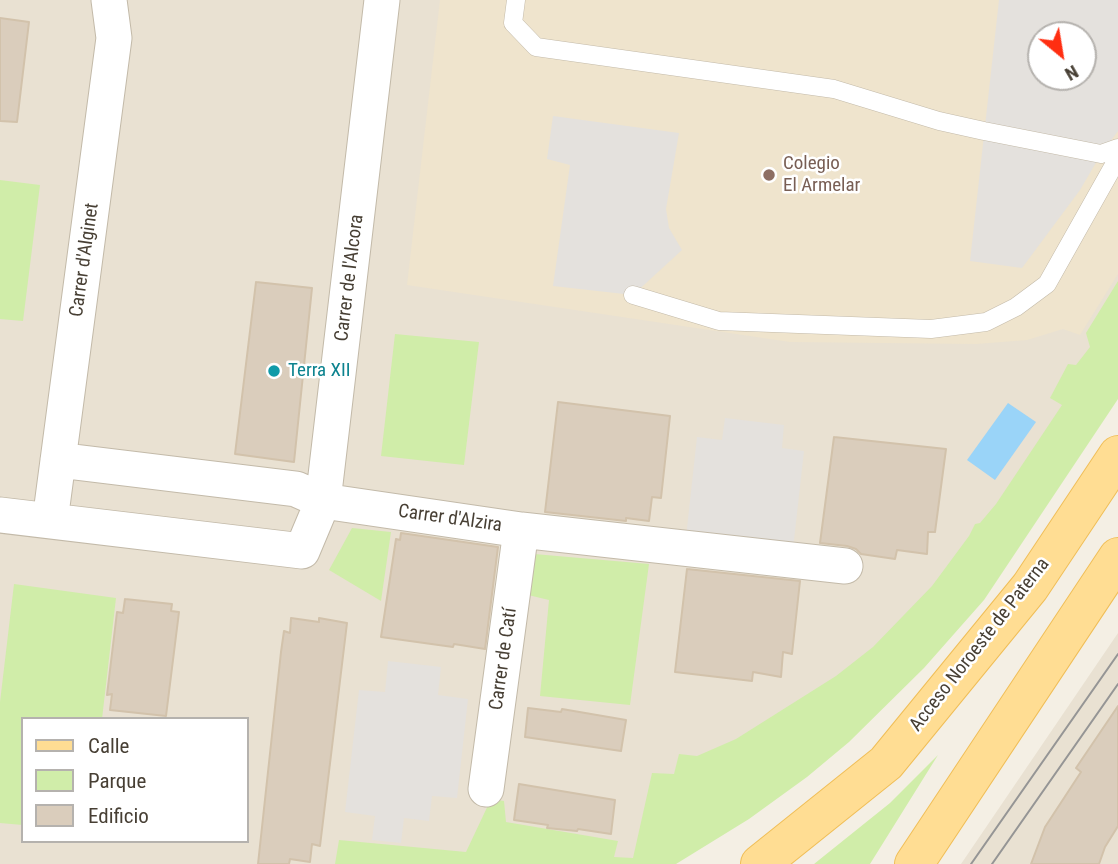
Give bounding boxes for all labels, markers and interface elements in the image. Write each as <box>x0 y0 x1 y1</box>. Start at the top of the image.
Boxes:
north arrow <box>1027 21 1097 91</box>
text: N <box>1061 60 1083 86</box>
place label: Colegio El Armelar <box>783 153 860 197</box>
marker: Colegio El Armelar <box>761 167 777 183</box>
street label: Carrer d'Alginet <box>66 202 104 318</box>
street label: Carrer de l'Alcora <box>331 213 369 343</box>
place label: Terra XII <box>288 360 351 382</box>
marker: Terra XII <box>266 363 282 379</box>
street label: Carrer d'Alzira <box>397 500 503 538</box>
street label: Acceso Noroeste de Paterna <box>905 554 1055 736</box>
street label: Carrer de Catí <box>486 606 522 712</box>
legend <box>21 717 248 843</box>
text: Calle <box>88 734 129 758</box>
text: Parque <box>88 769 146 793</box>
text: Edificio <box>88 804 149 828</box>

